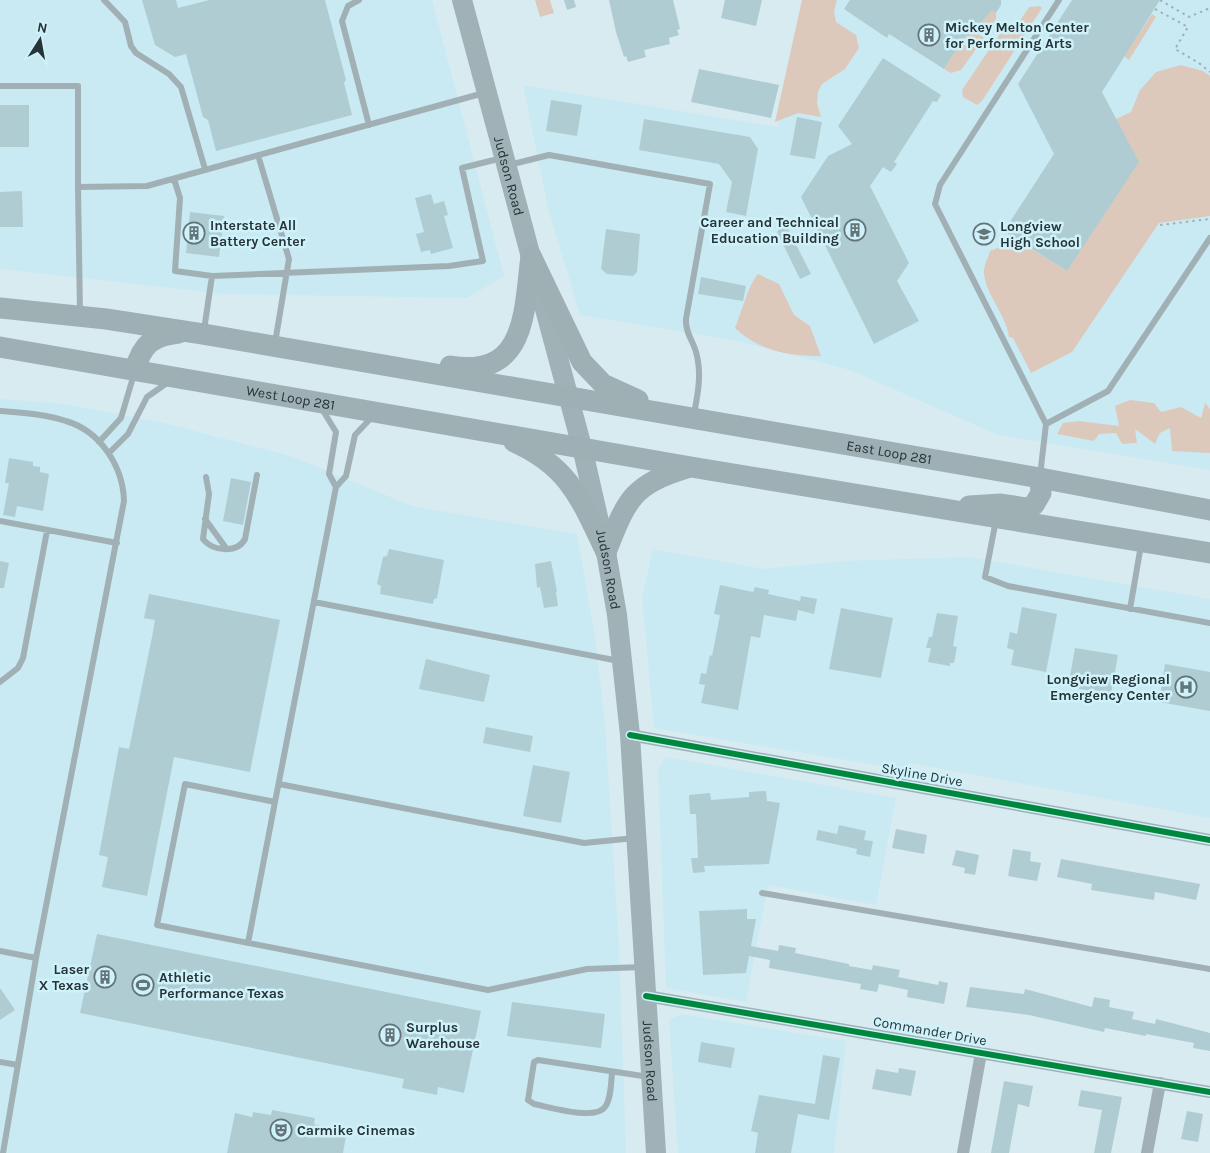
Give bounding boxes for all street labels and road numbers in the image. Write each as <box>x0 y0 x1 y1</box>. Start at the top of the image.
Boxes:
street label: Judson Road <box>490 134 528 217</box>
street label: West Loop 281 <box>245 381 336 414</box>
street label: East Loop 281 <box>845 436 933 468</box>
street label: Judson Road <box>593 527 624 611</box>
street label: Skyline Drive <box>880 759 964 791</box>
street label: Commander Drive <box>872 1013 988 1049</box>
street label: Judson Road <box>639 1020 661 1102</box>

